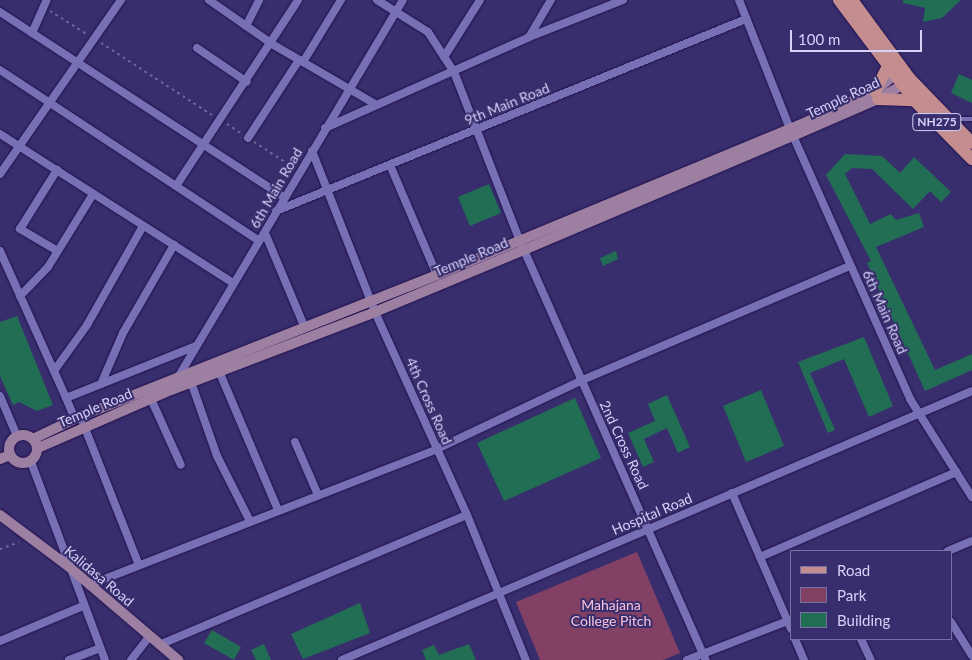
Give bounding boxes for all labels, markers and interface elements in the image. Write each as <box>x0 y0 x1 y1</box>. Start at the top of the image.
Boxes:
scale bar <box>792 20 924 52</box>
text: 100 m <box>798 30 840 48</box>
street label: Temple Road <box>804 74 882 122</box>
street label: 9th Main Road <box>462 79 552 129</box>
road number: NH275 <box>912 112 962 132</box>
street label: 6th Main Road <box>246 145 306 231</box>
street label: Temple Road <box>432 234 510 280</box>
street label: 6th Main Road <box>859 267 911 357</box>
street label: 4th Cross Road <box>402 355 456 447</box>
street label: Temple Road <box>56 385 134 431</box>
street label: 2nd Cross Road <box>596 398 652 492</box>
street label: Hospital Road <box>609 490 695 538</box>
street label: Kalidasa Road <box>61 542 137 610</box>
legend <box>790 550 952 640</box>
text: Road <box>837 561 870 579</box>
text: Park <box>837 586 866 604</box>
park label: Mahajana College Pitch <box>571 597 651 630</box>
text: Building <box>837 611 890 629</box>

